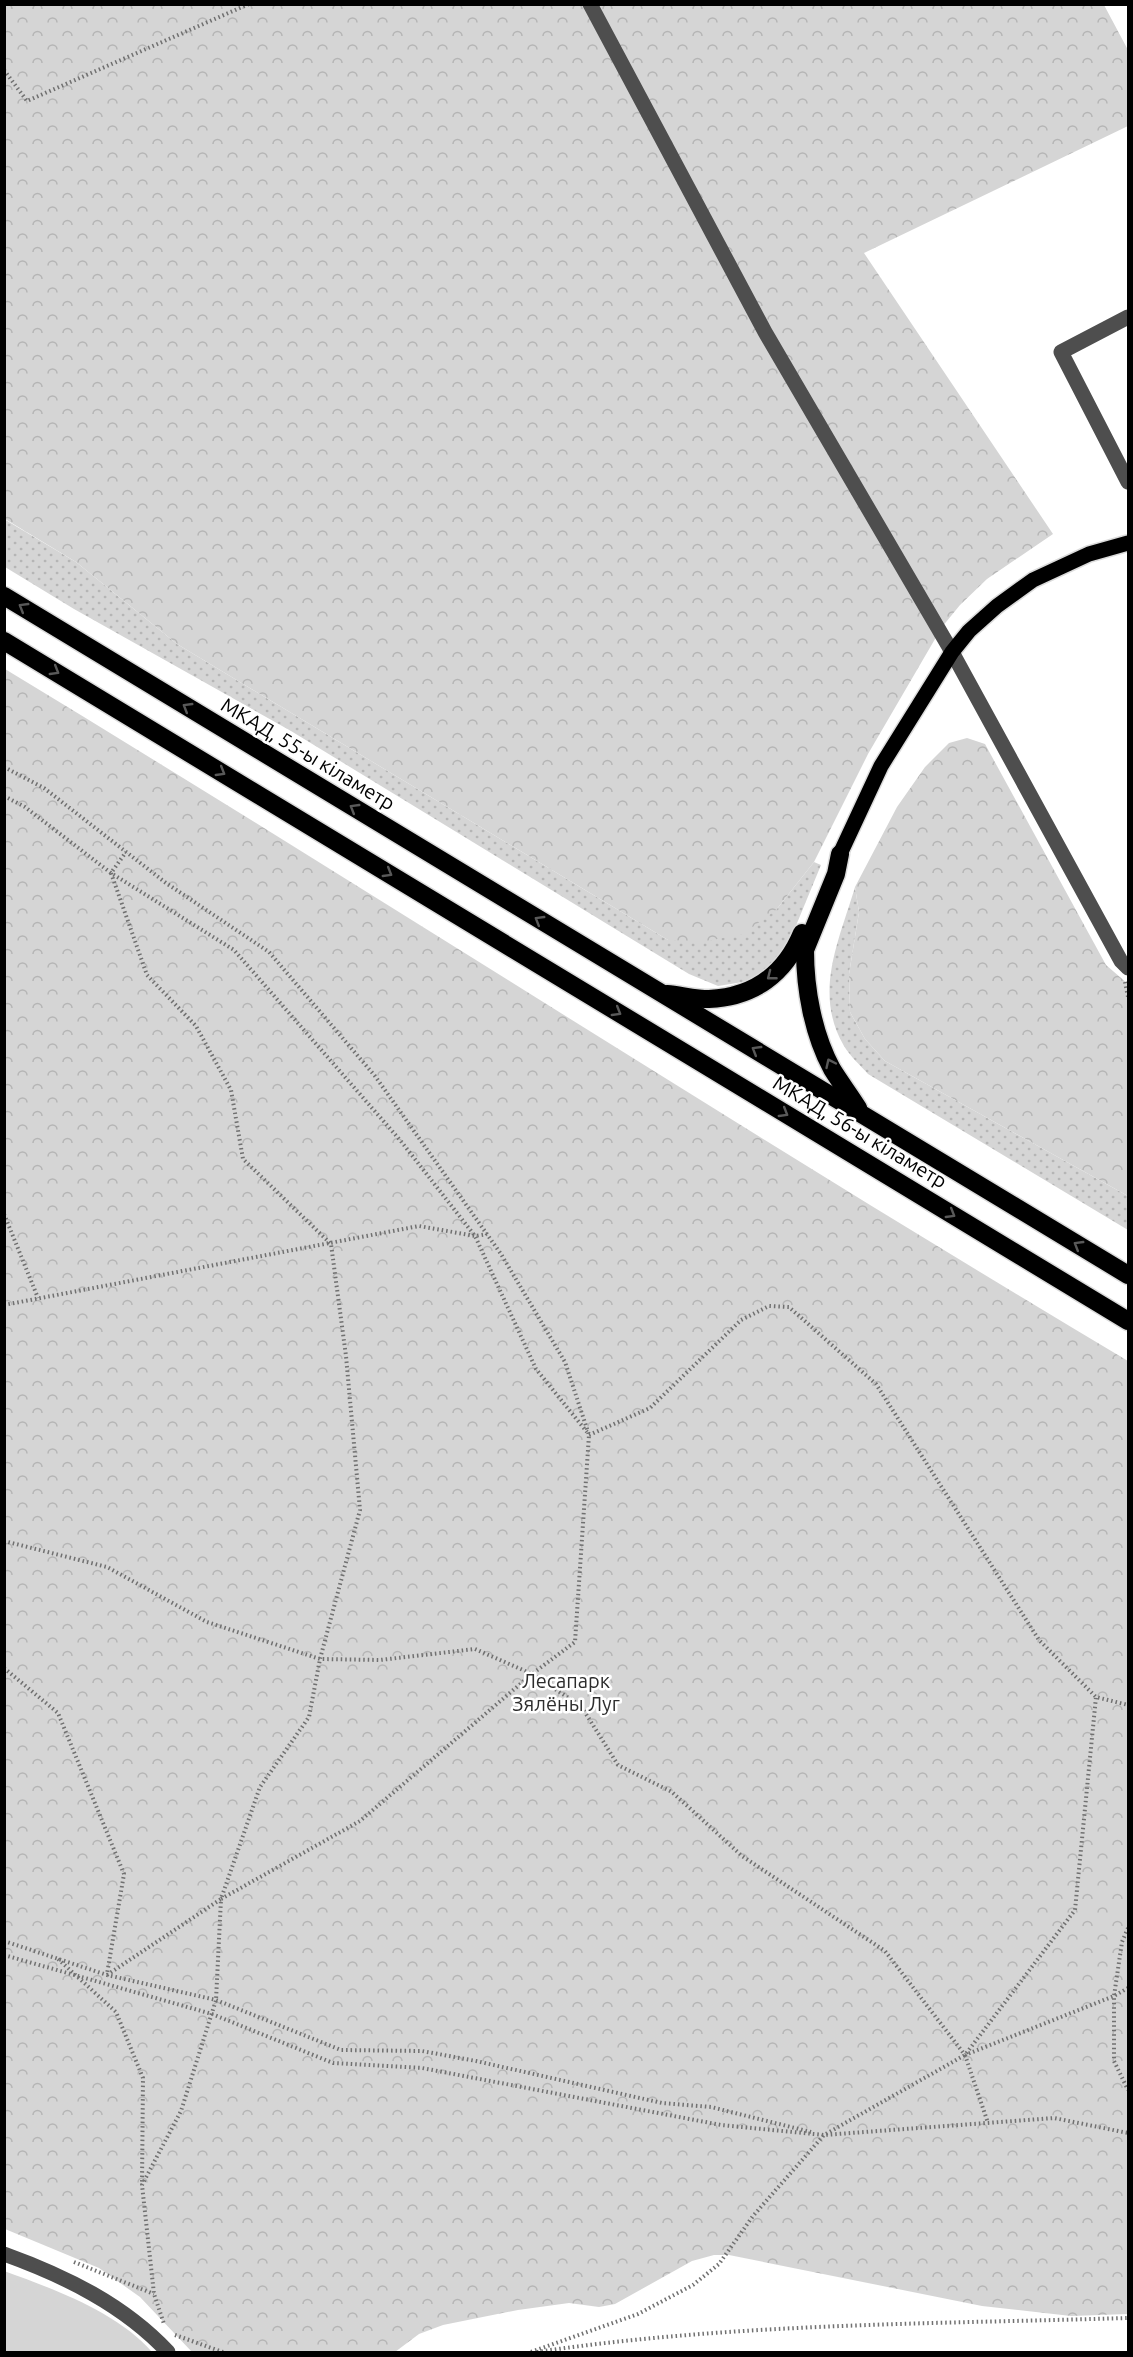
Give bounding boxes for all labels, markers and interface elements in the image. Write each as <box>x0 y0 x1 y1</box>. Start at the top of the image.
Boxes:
one-way arrow <box>19 603 29 615</box>
one-way arrow <box>49 663 59 675</box>
street label: МКАД, 55-ы кіламетр <box>217 693 399 815</box>
one-way arrow <box>183 703 193 714</box>
one-way arrow <box>215 765 225 776</box>
one-way arrow <box>350 803 360 815</box>
one-way arrow <box>382 866 392 877</box>
one-way arrow <box>535 915 545 927</box>
one-way arrow <box>767 968 778 979</box>
one-way arrow <box>611 1004 621 1016</box>
one-way arrow <box>752 1046 762 1058</box>
one-way arrow <box>826 1058 838 1069</box>
street label: МКАД, 56-ы кіламетр <box>769 1071 951 1193</box>
one-way arrow <box>778 1105 788 1117</box>
one-way arrow <box>945 1206 955 1218</box>
one-way arrow <box>1074 1241 1085 1252</box>
park label: Лесапарк Зялёны Луг <box>512 1669 620 1715</box>

